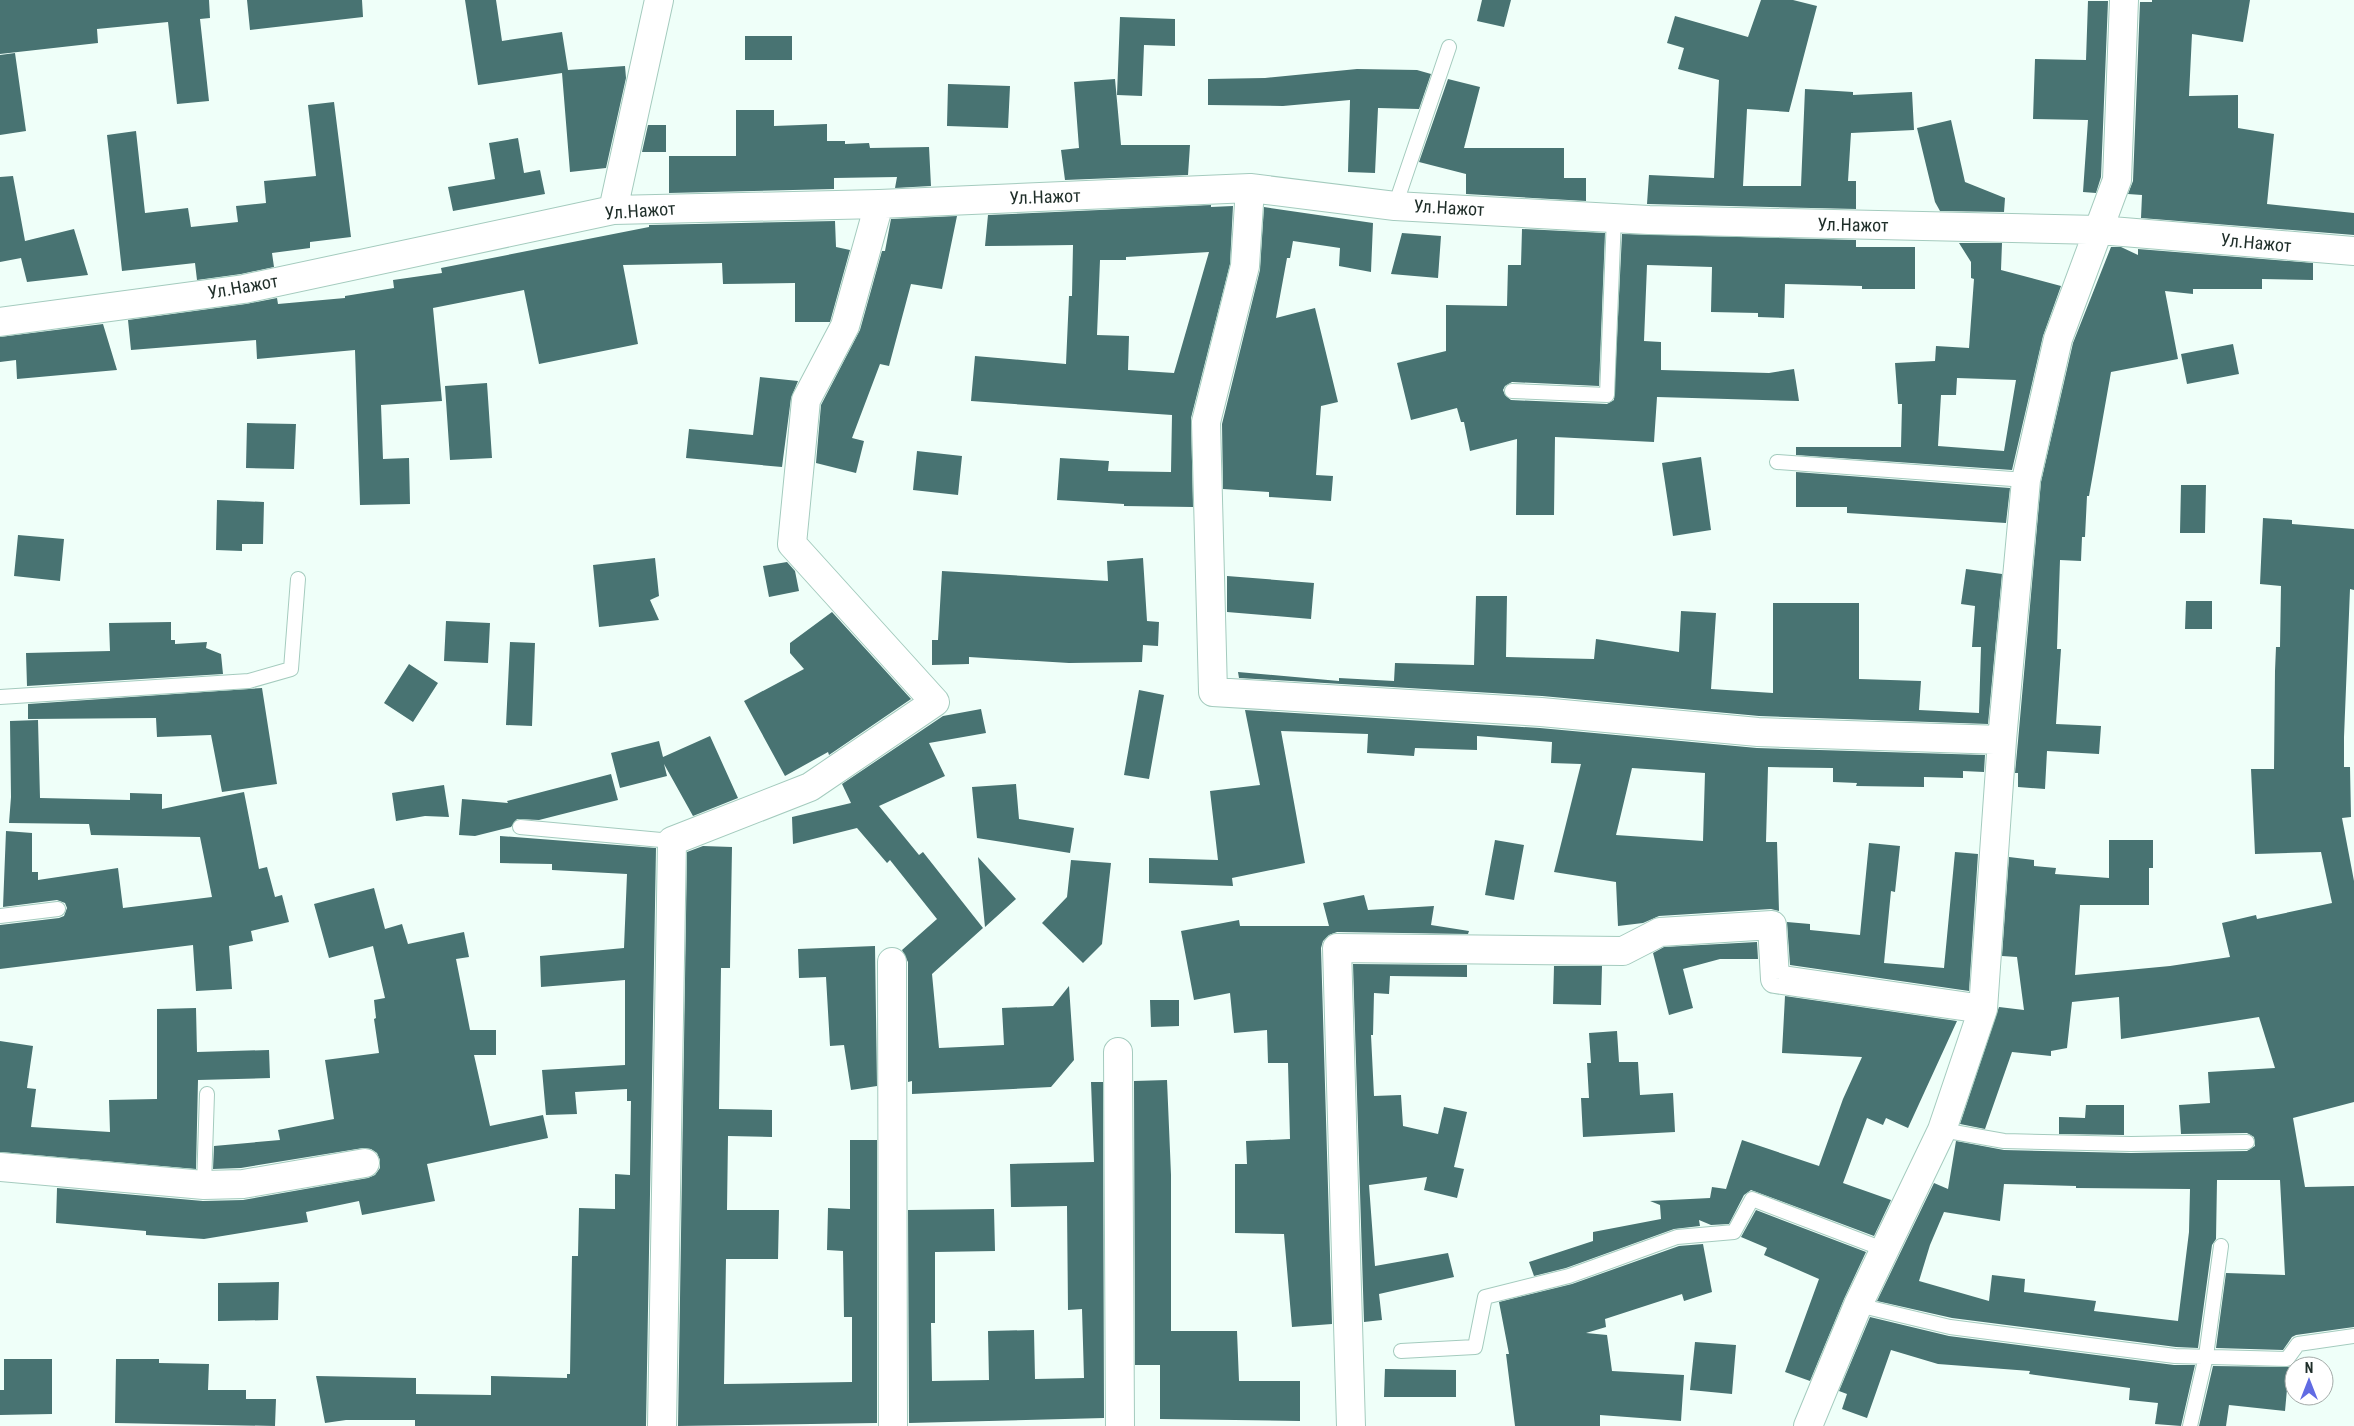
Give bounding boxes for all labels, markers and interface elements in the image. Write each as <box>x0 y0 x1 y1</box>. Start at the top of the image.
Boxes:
street label: Ул.Нажот <box>1009 185 1081 208</box>
street label: Ул.Нажот <box>1413 195 1485 220</box>
street label: Ул.Нажот <box>604 198 677 223</box>
street label: Ул.Нажот <box>1817 213 1889 236</box>
street label: Ул.Нажот <box>2220 229 2293 256</box>
street label: Ул.Нажот <box>206 270 280 303</box>
north arrow <box>2284 1356 2334 1406</box>
text: N <box>2305 1360 2313 1376</box>

